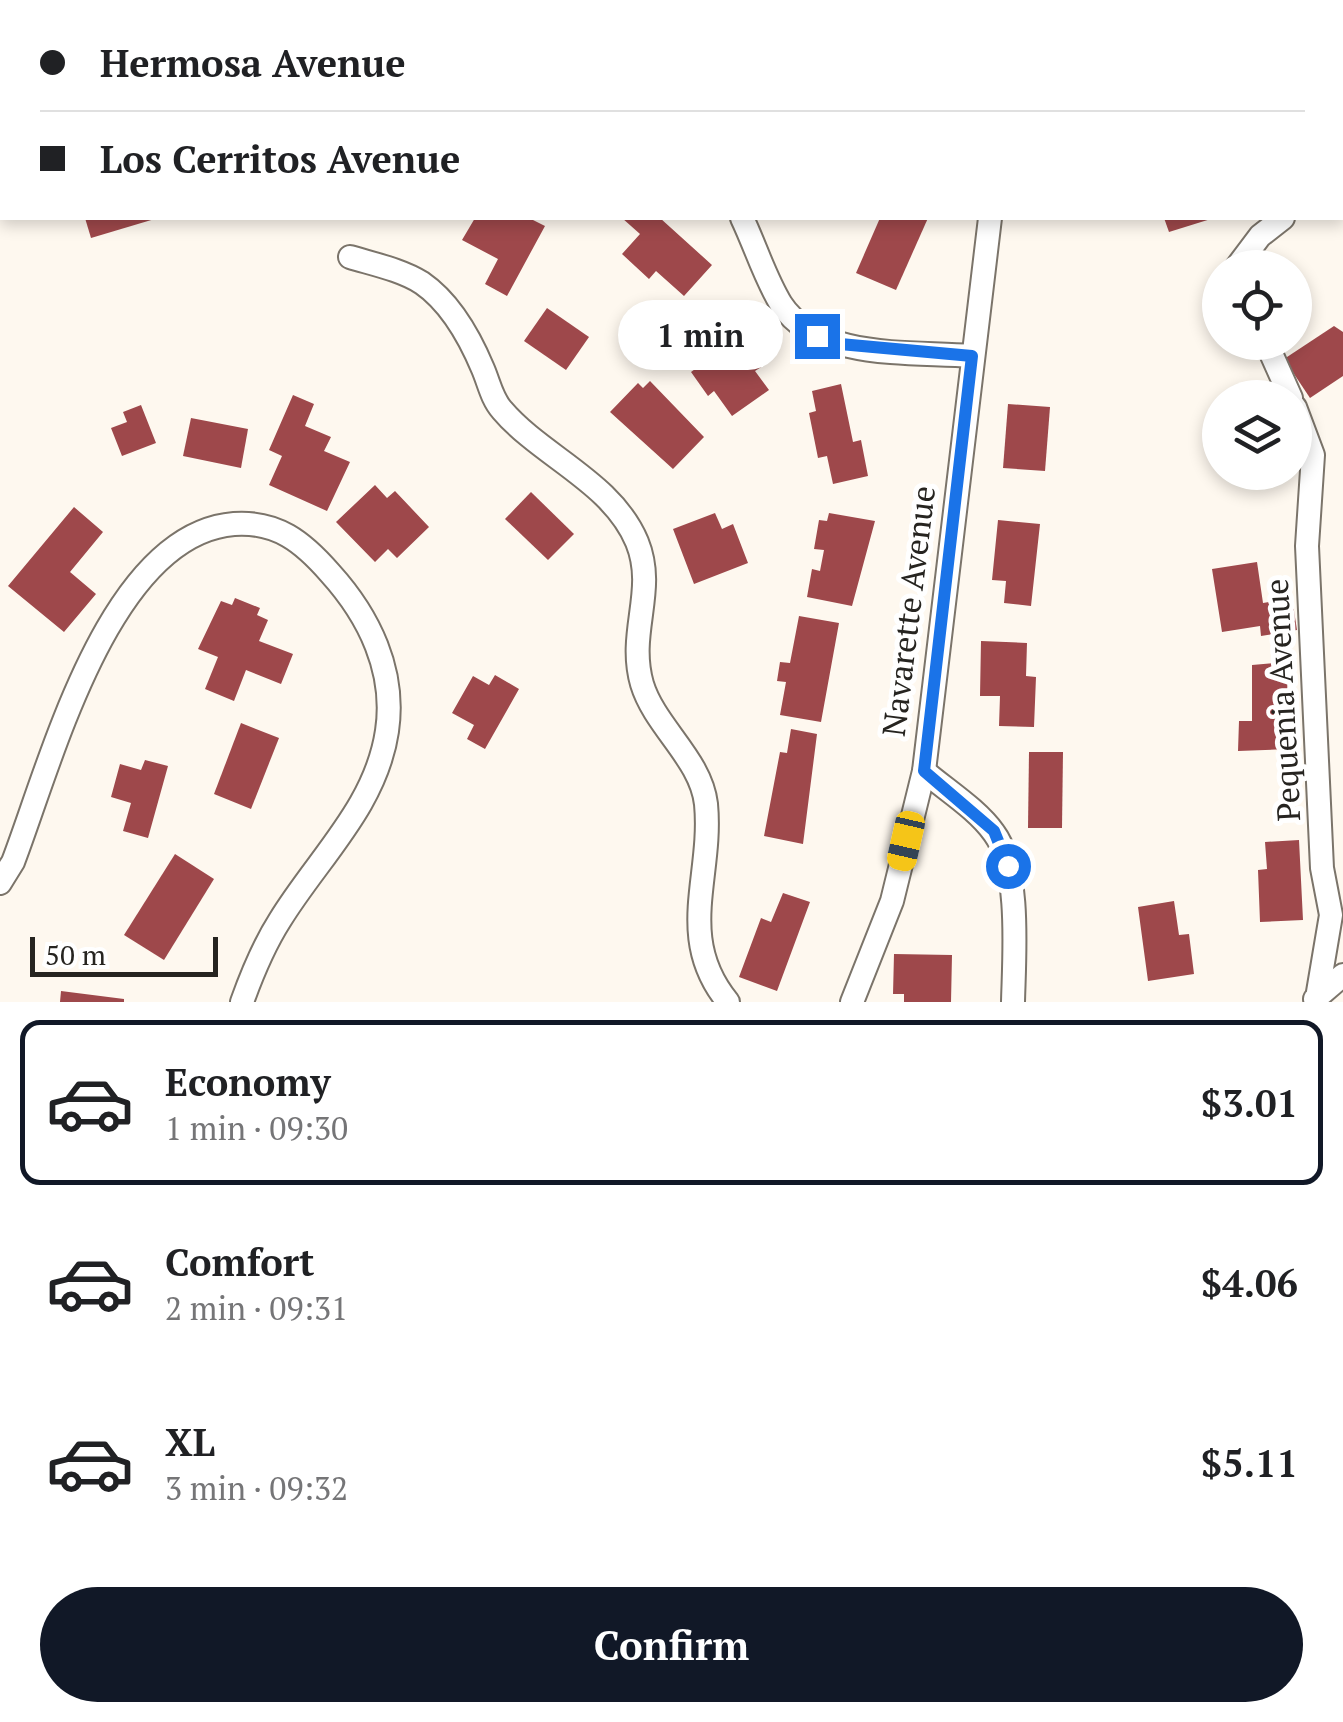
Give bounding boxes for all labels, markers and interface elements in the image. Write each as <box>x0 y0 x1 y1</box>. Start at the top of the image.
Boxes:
text: Hermosa Avenue <box>100 38 406 88</box>
text: Los Cerritos Avenue <box>100 134 460 184</box>
map controls <box>1202 250 1312 490</box>
button: locate <box>1202 250 1312 360</box>
callout: 1 min <box>617 301 782 371</box>
text: 1 min <box>657 314 744 356</box>
route end <box>795 314 840 359</box>
button: layers <box>1202 380 1312 490</box>
street label: Navarette Avenue <box>872 483 944 739</box>
street label: Pequenia Avenue <box>1255 578 1309 822</box>
car <box>885 808 927 874</box>
route start <box>986 844 1031 889</box>
scale bar <box>30 932 218 976</box>
text: 50 m <box>45 936 106 973</box>
text: Economy <box>165 1057 331 1107</box>
icon: car <box>45 1058 135 1148</box>
text: $3.01 <box>1201 1078 1298 1128</box>
text: 1 min · 09:30 <box>165 1107 348 1149</box>
text: Comfort <box>165 1237 314 1287</box>
icon: car <box>45 1238 135 1328</box>
text: $4.06 <box>1201 1258 1298 1308</box>
text: 2 min · 09:31 <box>165 1287 348 1329</box>
text: XL <box>165 1417 215 1467</box>
icon: car <box>45 1418 135 1508</box>
text: $5.11 <box>1201 1438 1298 1488</box>
text: 3 min · 09:32 <box>165 1467 348 1509</box>
button: Confirm <box>40 1587 1303 1702</box>

